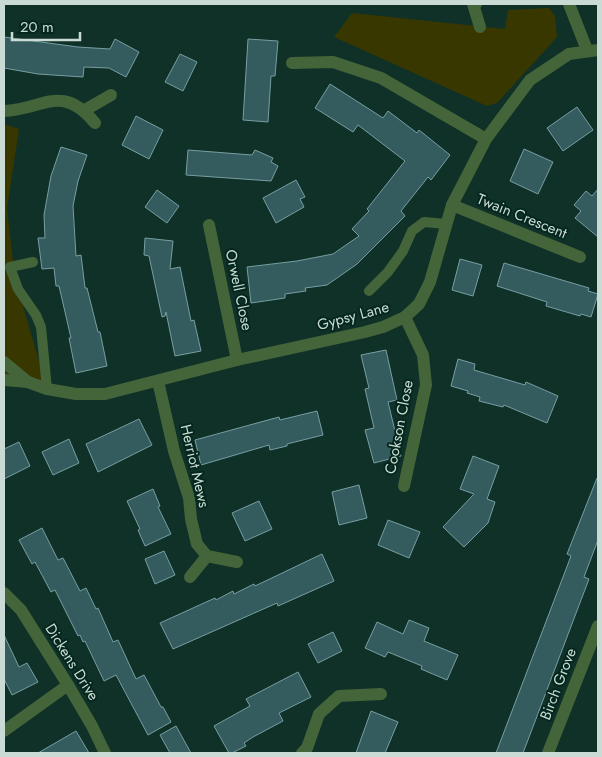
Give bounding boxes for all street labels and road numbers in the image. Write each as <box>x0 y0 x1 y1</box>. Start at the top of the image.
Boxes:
street label: Twain Crescent <box>474 188 571 244</box>
street label: Orwell Close <box>220 247 258 333</box>
street label: Gypsy Lane <box>315 296 392 336</box>
street label: Cookson Close <box>379 378 419 476</box>
street label: Herriot Mews <box>175 422 215 510</box>
street label: Dickens Drive <box>40 619 105 705</box>
street label: Birch Grove <box>534 645 582 723</box>

